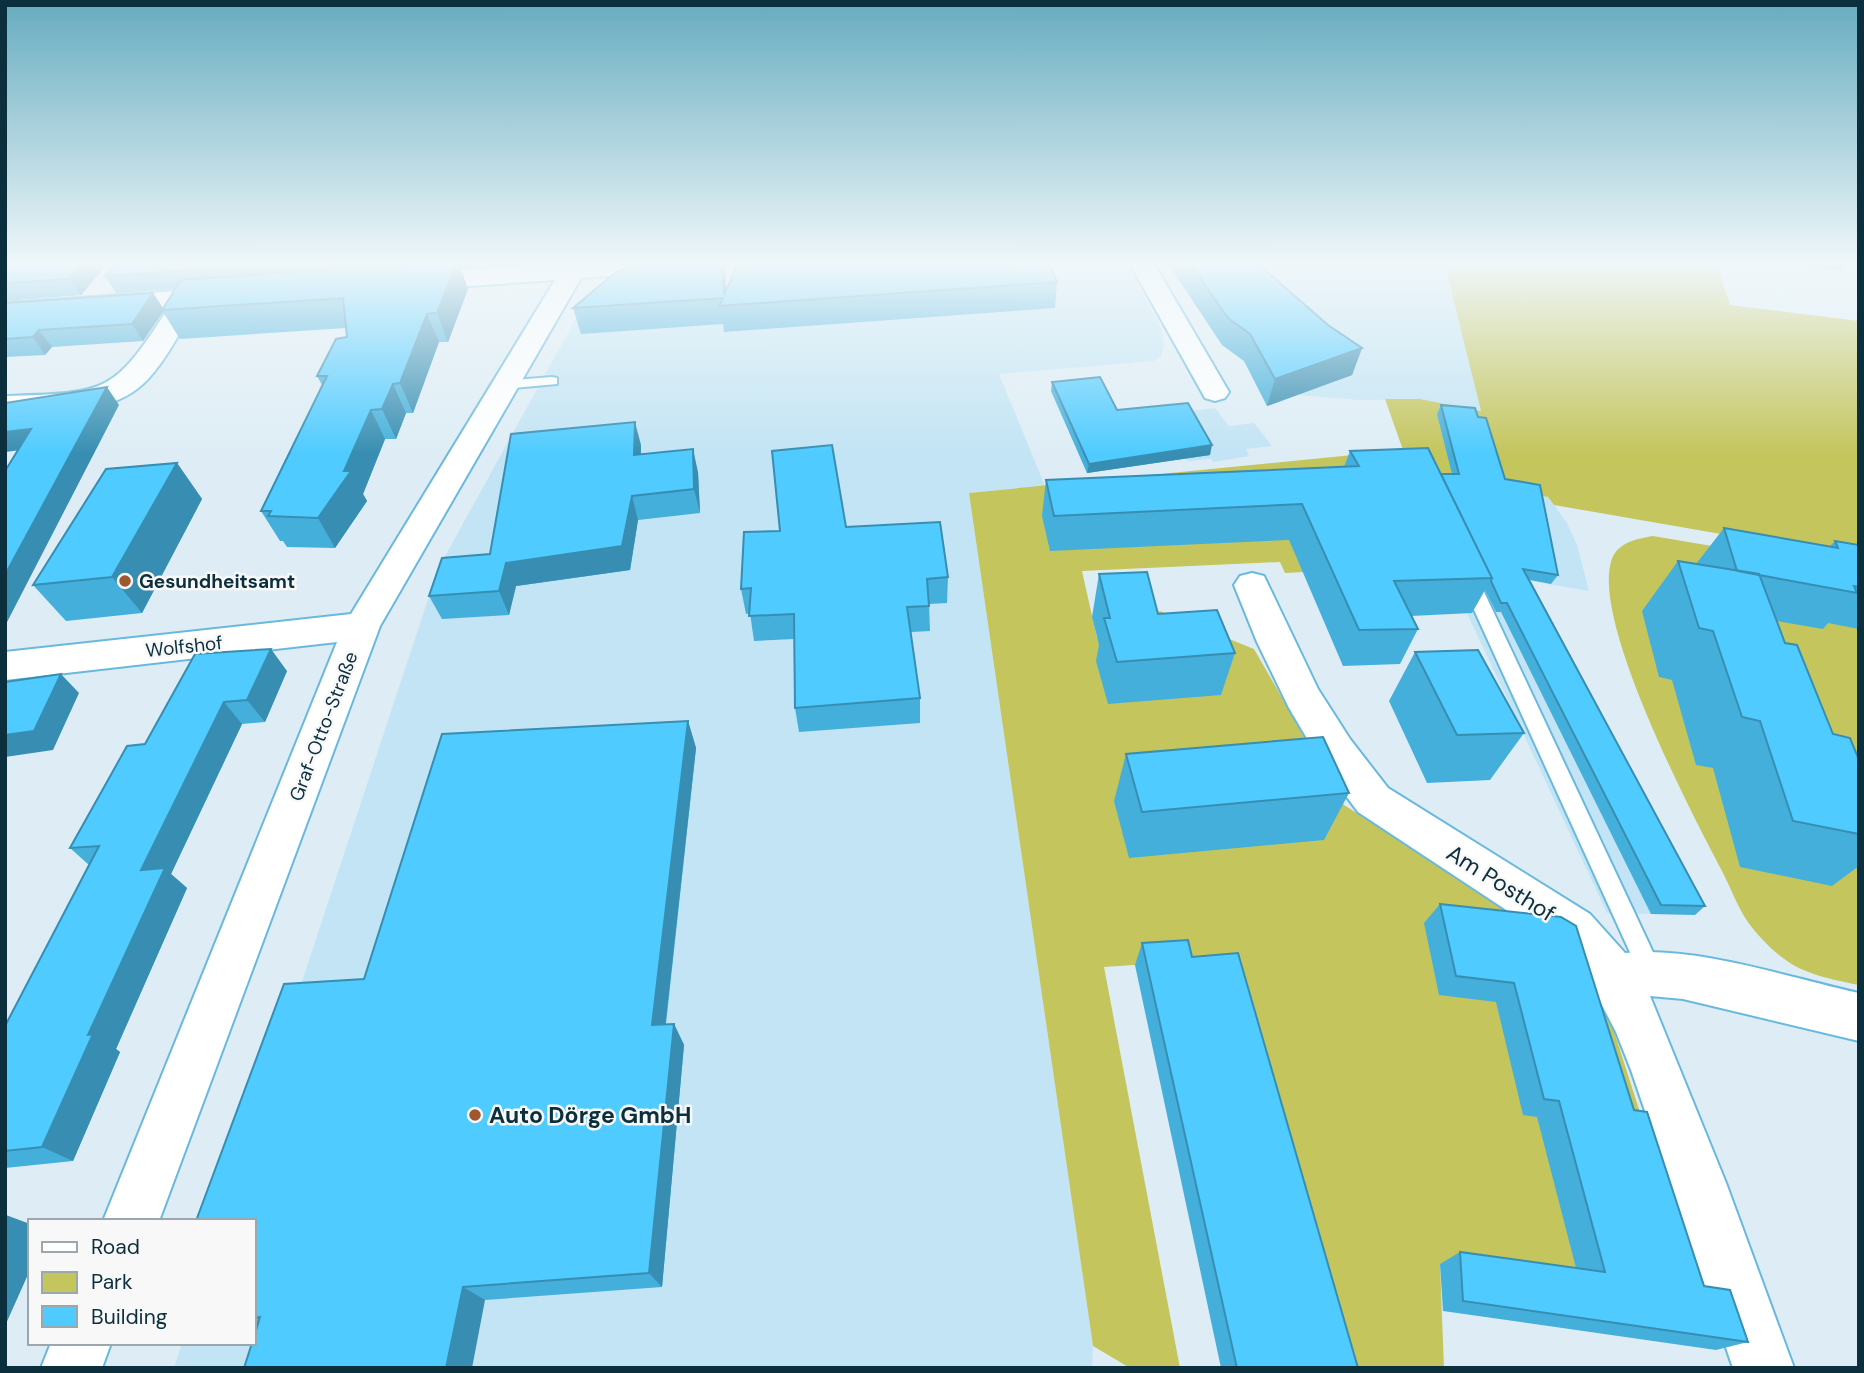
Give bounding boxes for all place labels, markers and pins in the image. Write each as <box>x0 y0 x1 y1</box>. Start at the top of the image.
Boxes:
place label: Gesundheitsamt <box>139 569 295 594</box>
marker: Gesundheitsamt <box>117 573 133 589</box>
place label: Auto Dörge GmbH <box>489 1100 691 1130</box>
marker: Auto Dörge GmbH <box>467 1107 483 1123</box>

